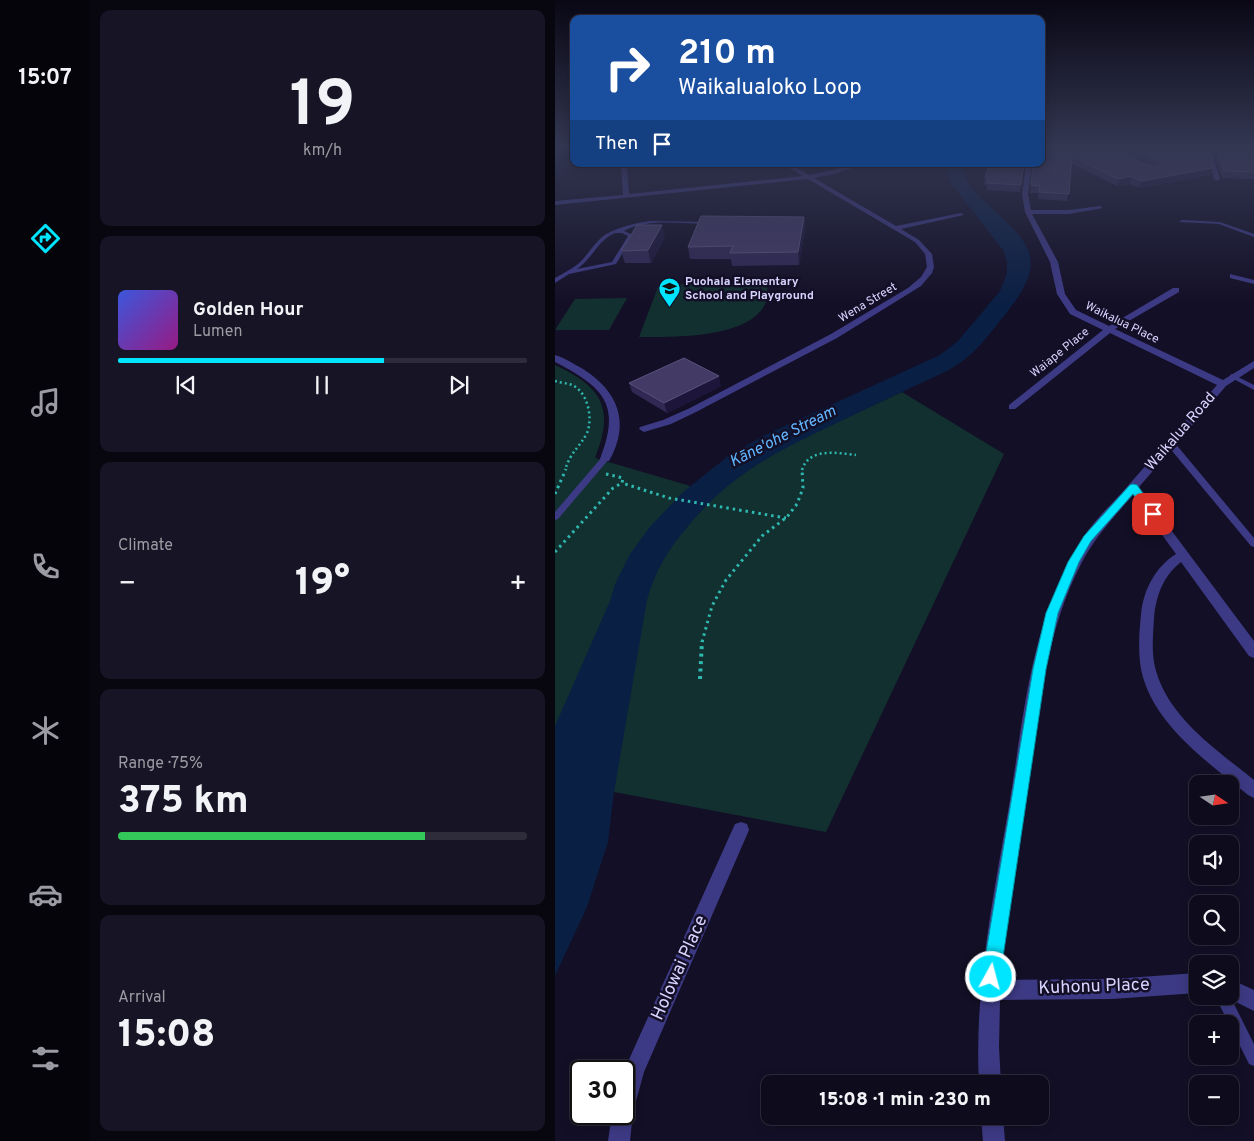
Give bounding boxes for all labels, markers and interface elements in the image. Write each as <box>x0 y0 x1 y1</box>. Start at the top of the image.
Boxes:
text: 210 m <box>678 32 776 76</box>
icon: right <box>595 35 660 100</box>
text: 15:07 <box>18 65 72 92</box>
text: 19 <box>290 67 355 149</box>
text: Waikalualoko Loop <box>678 75 862 102</box>
icon: arrive <box>648 130 676 158</box>
text: Then <box>595 132 638 156</box>
text: km/h <box>303 141 342 161</box>
icon: directions <box>28 221 63 256</box>
place label: Puohala Elementary School and Playground <box>685 274 814 304</box>
school or university icon: Puohala Elementary School and Playground <box>657 277 681 308</box>
street label: Wena Street <box>836 279 900 327</box>
text: Golden Hour <box>193 298 304 322</box>
street label: Waikalua Place <box>1082 298 1162 348</box>
text: Lumen <box>193 322 243 342</box>
street label: Waiape Place <box>1027 324 1093 382</box>
icon: previous <box>172 371 200 399</box>
icon: pause <box>308 371 336 399</box>
icon: next <box>445 371 473 399</box>
icon: music <box>28 385 63 420</box>
street label: Waikalua Road <box>1142 389 1220 475</box>
water label: Kāne'ohe Stream <box>726 402 840 472</box>
pin <box>1132 493 1174 535</box>
icon: arrive <box>1139 500 1167 528</box>
text: Climate <box>118 536 173 556</box>
icon: phone <box>28 549 63 584</box>
text: 19° <box>295 560 350 609</box>
text: − <box>118 567 136 603</box>
text: + <box>509 567 527 603</box>
icon: climate <box>28 713 63 748</box>
text: Range · 75% <box>118 754 203 774</box>
north arrow <box>1189 775 1239 825</box>
map controls <box>1189 775 1239 1125</box>
text: 375 km <box>118 778 249 827</box>
button: sound <box>1189 835 1239 885</box>
icon: car <box>28 877 63 912</box>
button: search <box>1189 895 1239 945</box>
street label: Holowai Place <box>647 912 713 1024</box>
position arrow <box>964 950 1016 1002</box>
button: layers <box>1189 955 1239 1005</box>
street label: Kuhonu Place <box>1038 974 1150 1000</box>
text: Arrival <box>118 988 166 1008</box>
text: 15:08 <box>118 1012 215 1061</box>
button: + <box>1189 1015 1239 1065</box>
icon: filters <box>28 1041 63 1076</box>
speed limit sign: 30 <box>570 1060 635 1125</box>
button: − <box>1189 1075 1239 1125</box>
text: 15:08 · 1 min · 230 m <box>819 1088 991 1112</box>

